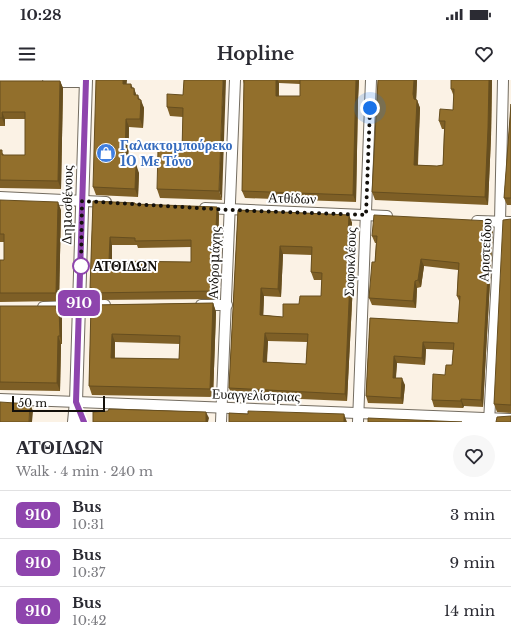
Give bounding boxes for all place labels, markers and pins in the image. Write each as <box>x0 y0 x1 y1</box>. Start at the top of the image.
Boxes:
place label: Γαλακτομπούρεκο 10 Με Τόνο <box>120 136 233 170</box>
shop icon: Γαλακτομπούρεκο 10 Με Τόνο <box>95 142 117 164</box>
marker: ΑΤΘΙΔΩΝ <box>72 257 90 275</box>
place label: ΑΤΘΙΔΩΝ <box>93 257 157 275</box>

